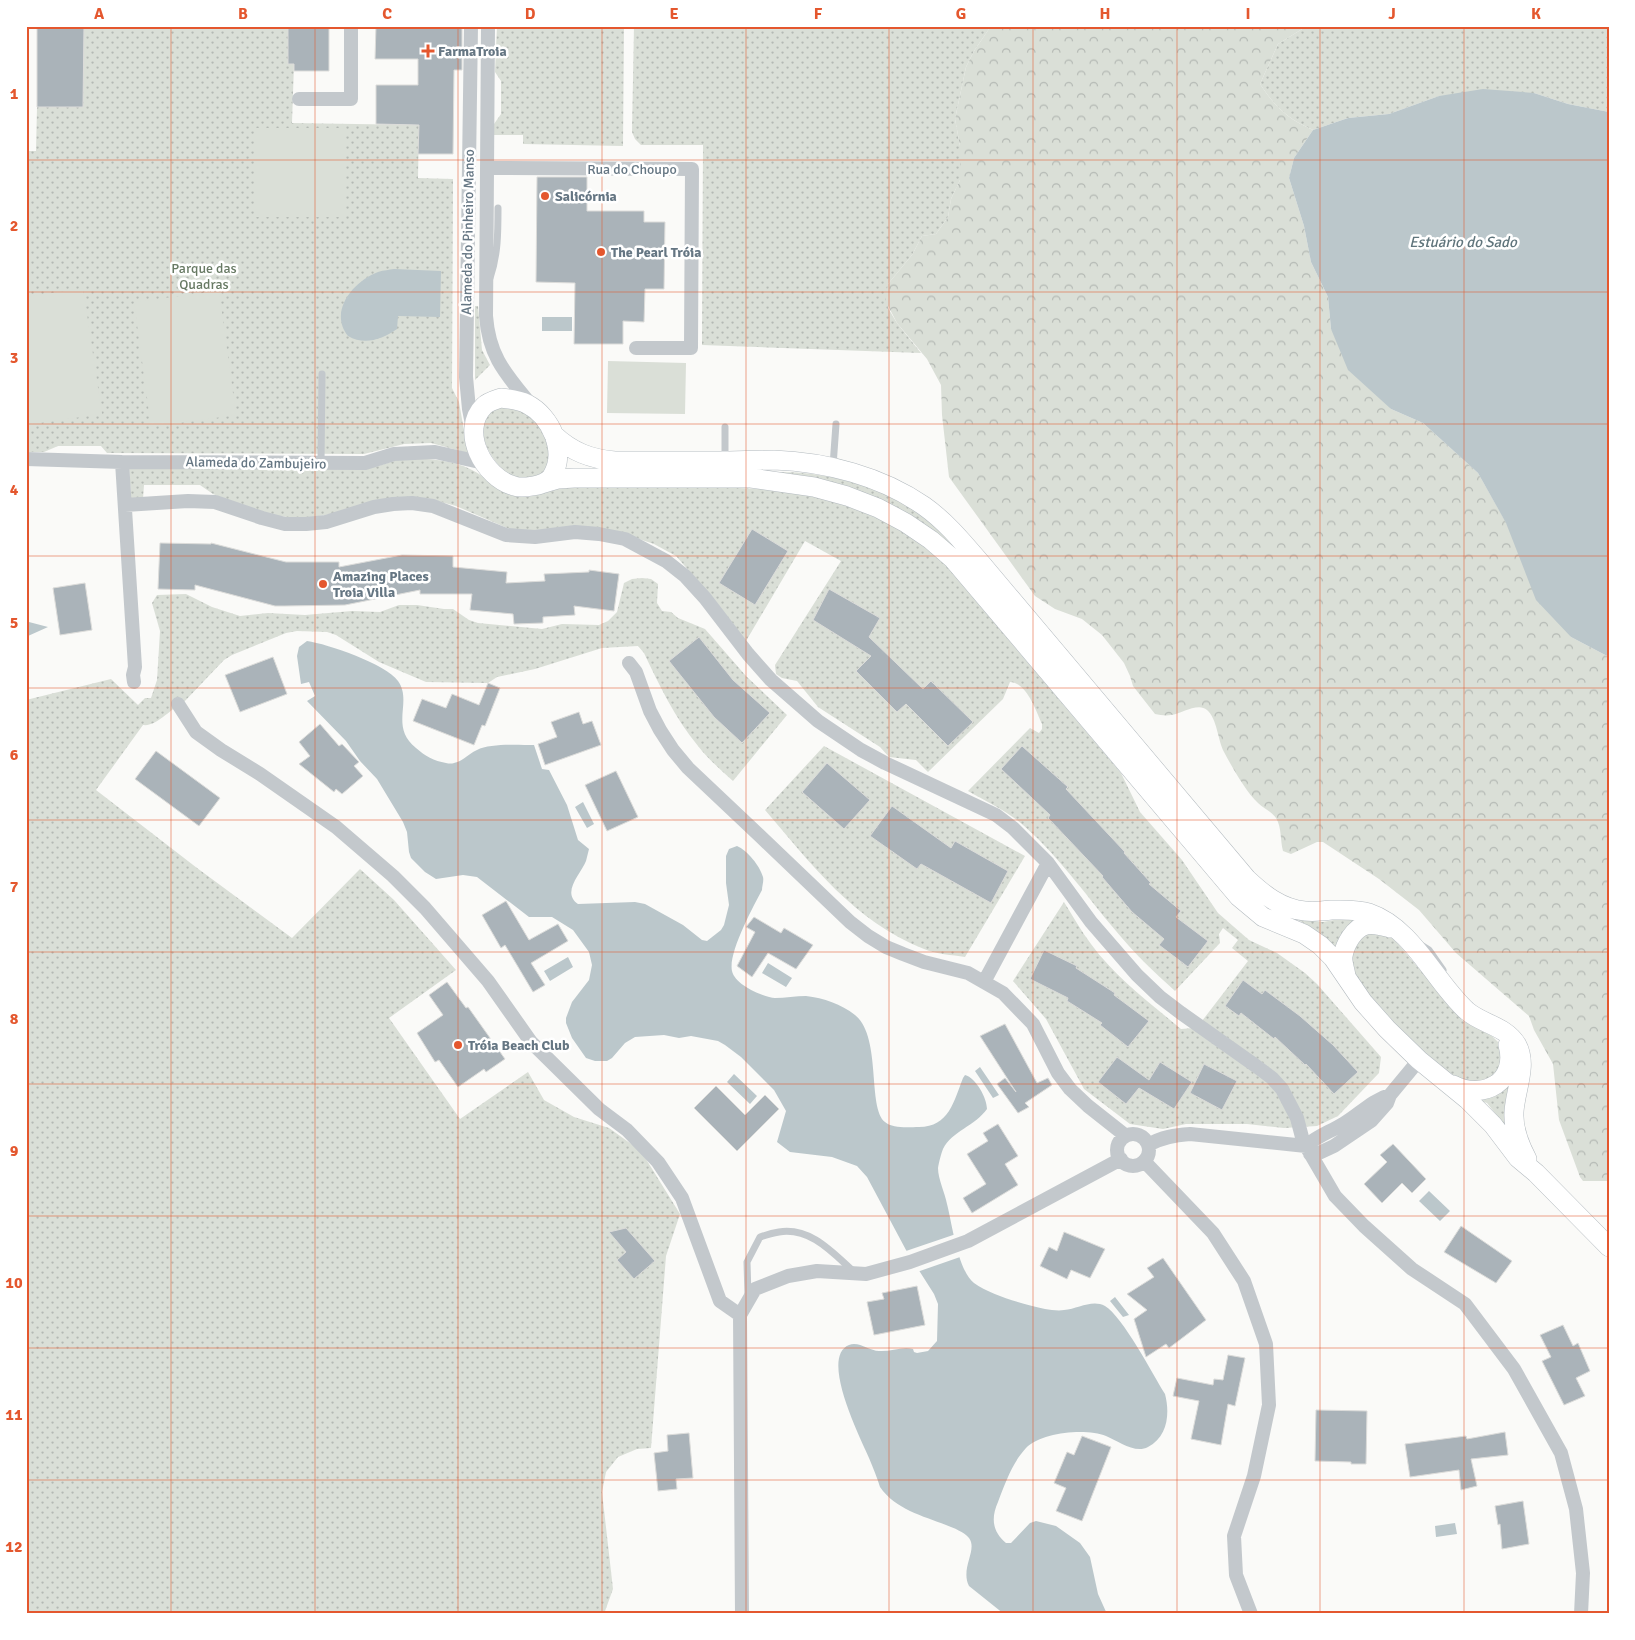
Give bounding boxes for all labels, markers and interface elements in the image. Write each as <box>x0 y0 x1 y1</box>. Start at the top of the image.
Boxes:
text: A <box>94 4 105 24</box>
text: B <box>238 4 248 24</box>
text: C <box>382 4 392 24</box>
text: D <box>525 4 536 24</box>
text: E <box>669 4 679 24</box>
text: F <box>814 4 823 24</box>
text: G <box>956 4 966 24</box>
text: H <box>1100 4 1110 24</box>
text: I <box>1245 4 1251 24</box>
text: J <box>1388 4 1396 24</box>
text: K <box>1531 4 1541 24</box>
place label: FarmaTroia <box>438 43 507 60</box>
marker: FarmaTroia <box>422 45 434 57</box>
text: 1 <box>10 84 19 104</box>
street label: Alameda do Pinheiro Manso <box>458 149 478 315</box>
street label: Rua do Choupo <box>587 161 677 178</box>
place label: Salicórnia <box>555 188 617 205</box>
marker: Salicórnia <box>539 190 551 202</box>
text: 2 <box>10 216 18 236</box>
water label: Estuário do Sado <box>1409 233 1518 251</box>
place label: The Pearl Tróia <box>611 244 701 261</box>
marker: The Pearl Tróia <box>595 246 607 258</box>
park label: Parque das Quadras <box>171 260 237 293</box>
text: 3 <box>10 348 18 368</box>
street label: Alameda do Zambujeiro <box>185 453 327 473</box>
text: 4 <box>10 480 19 500</box>
place label: Amazing Places Troia Villa <box>333 568 429 601</box>
marker: Amazing Places Troia Villa <box>317 578 329 590</box>
text: 5 <box>10 613 18 633</box>
text: 6 <box>10 745 19 765</box>
text: 7 <box>10 877 19 897</box>
text: 8 <box>10 1009 19 1029</box>
place label: Tróia Beach Club <box>468 1037 570 1054</box>
marker: Tróia Beach Club <box>452 1039 464 1051</box>
text: 9 <box>10 1141 19 1161</box>
text: 10 <box>5 1273 23 1293</box>
text: 11 <box>5 1405 23 1425</box>
text: 12 <box>5 1537 23 1557</box>

